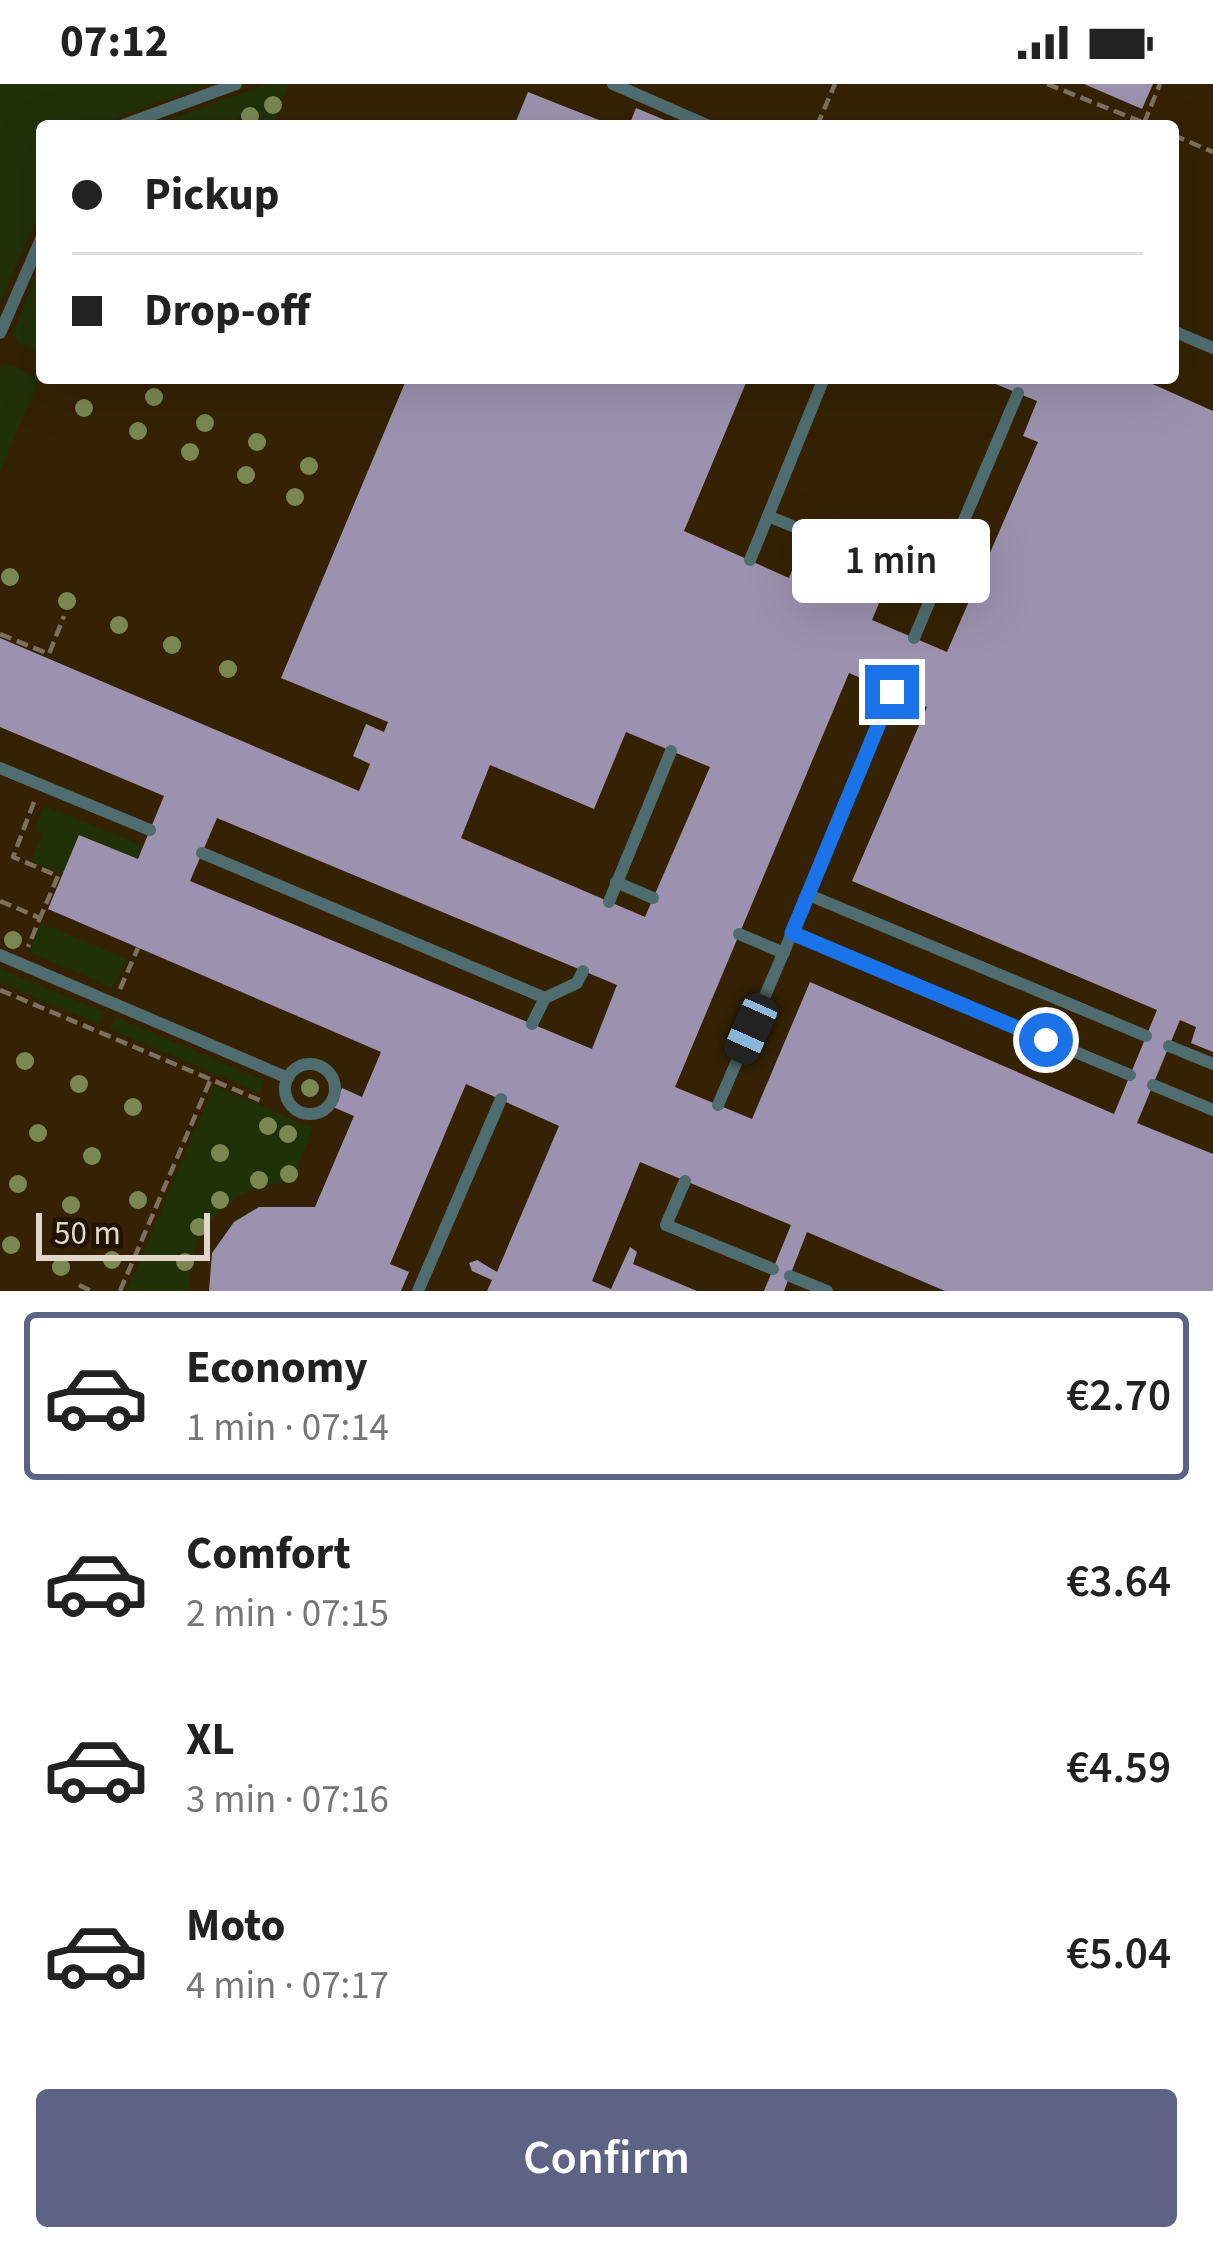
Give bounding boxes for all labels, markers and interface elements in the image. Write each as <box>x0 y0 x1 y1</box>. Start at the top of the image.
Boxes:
text: 07:12 <box>60 10 169 74</box>
text: Pickup <box>144 163 280 227</box>
text: Drop-off <box>144 279 310 343</box>
callout: 1 min <box>793 518 991 602</box>
text: 1 min <box>845 533 937 589</box>
route end <box>865 665 919 719</box>
car <box>720 989 782 1069</box>
route start <box>1019 1013 1073 1067</box>
scale bar <box>36 1207 210 1260</box>
text: 50 m <box>54 1210 121 1257</box>
text: Economy <box>186 1336 368 1400</box>
icon: car <box>42 1342 150 1450</box>
text: €2.70 <box>1066 1364 1171 1428</box>
text: 1 min · 07:14 <box>186 1400 389 1456</box>
text: Comfort <box>186 1522 351 1586</box>
icon: car <box>42 1528 150 1636</box>
text: €3.64 <box>1066 1550 1171 1614</box>
text: 2 min · 07:15 <box>186 1586 389 1642</box>
text: XL <box>186 1708 235 1772</box>
icon: car <box>42 1714 150 1822</box>
text: €4.59 <box>1066 1736 1171 1800</box>
text: 3 min · 07:16 <box>186 1772 389 1828</box>
text: Moto <box>186 1894 285 1958</box>
icon: car <box>42 1900 150 2008</box>
text: €5.04 <box>1066 1922 1171 1986</box>
text: 4 min · 07:17 <box>186 1958 389 2014</box>
button: Confirm <box>36 2089 1177 2227</box>

